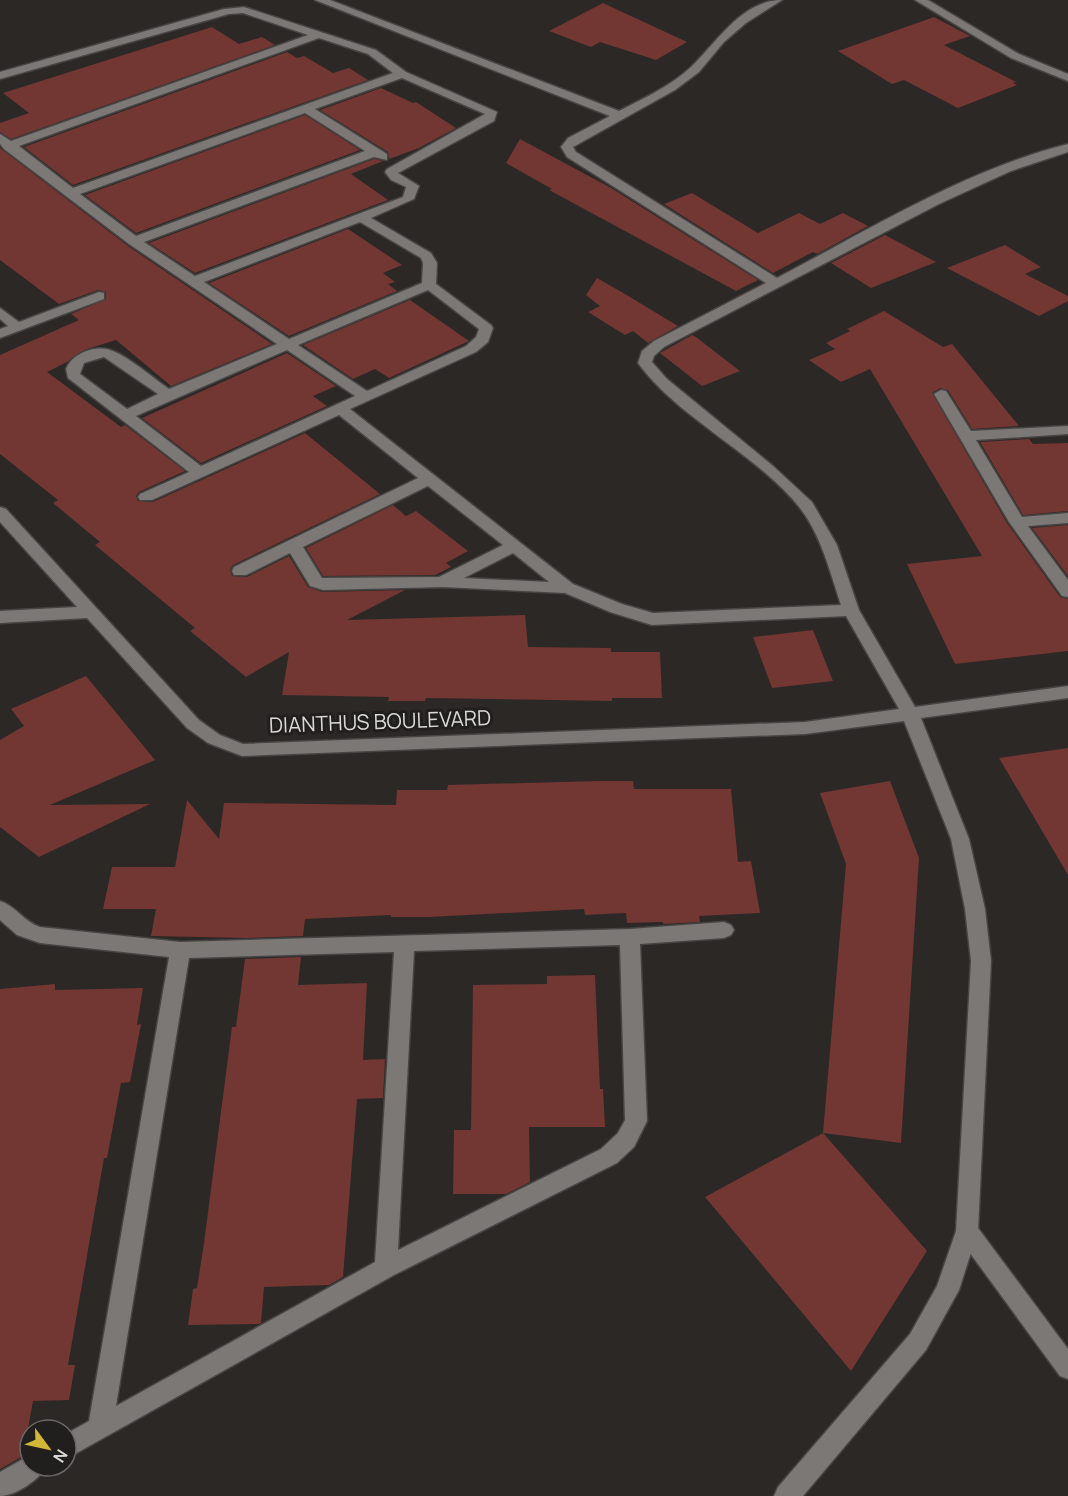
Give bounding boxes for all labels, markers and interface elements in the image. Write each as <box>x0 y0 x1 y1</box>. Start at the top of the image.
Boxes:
street label: DIANTHUS BOULEVARD <box>268 703 491 739</box>
north arrow <box>18 1418 78 1478</box>
text: N <box>48 1445 73 1467</box>

